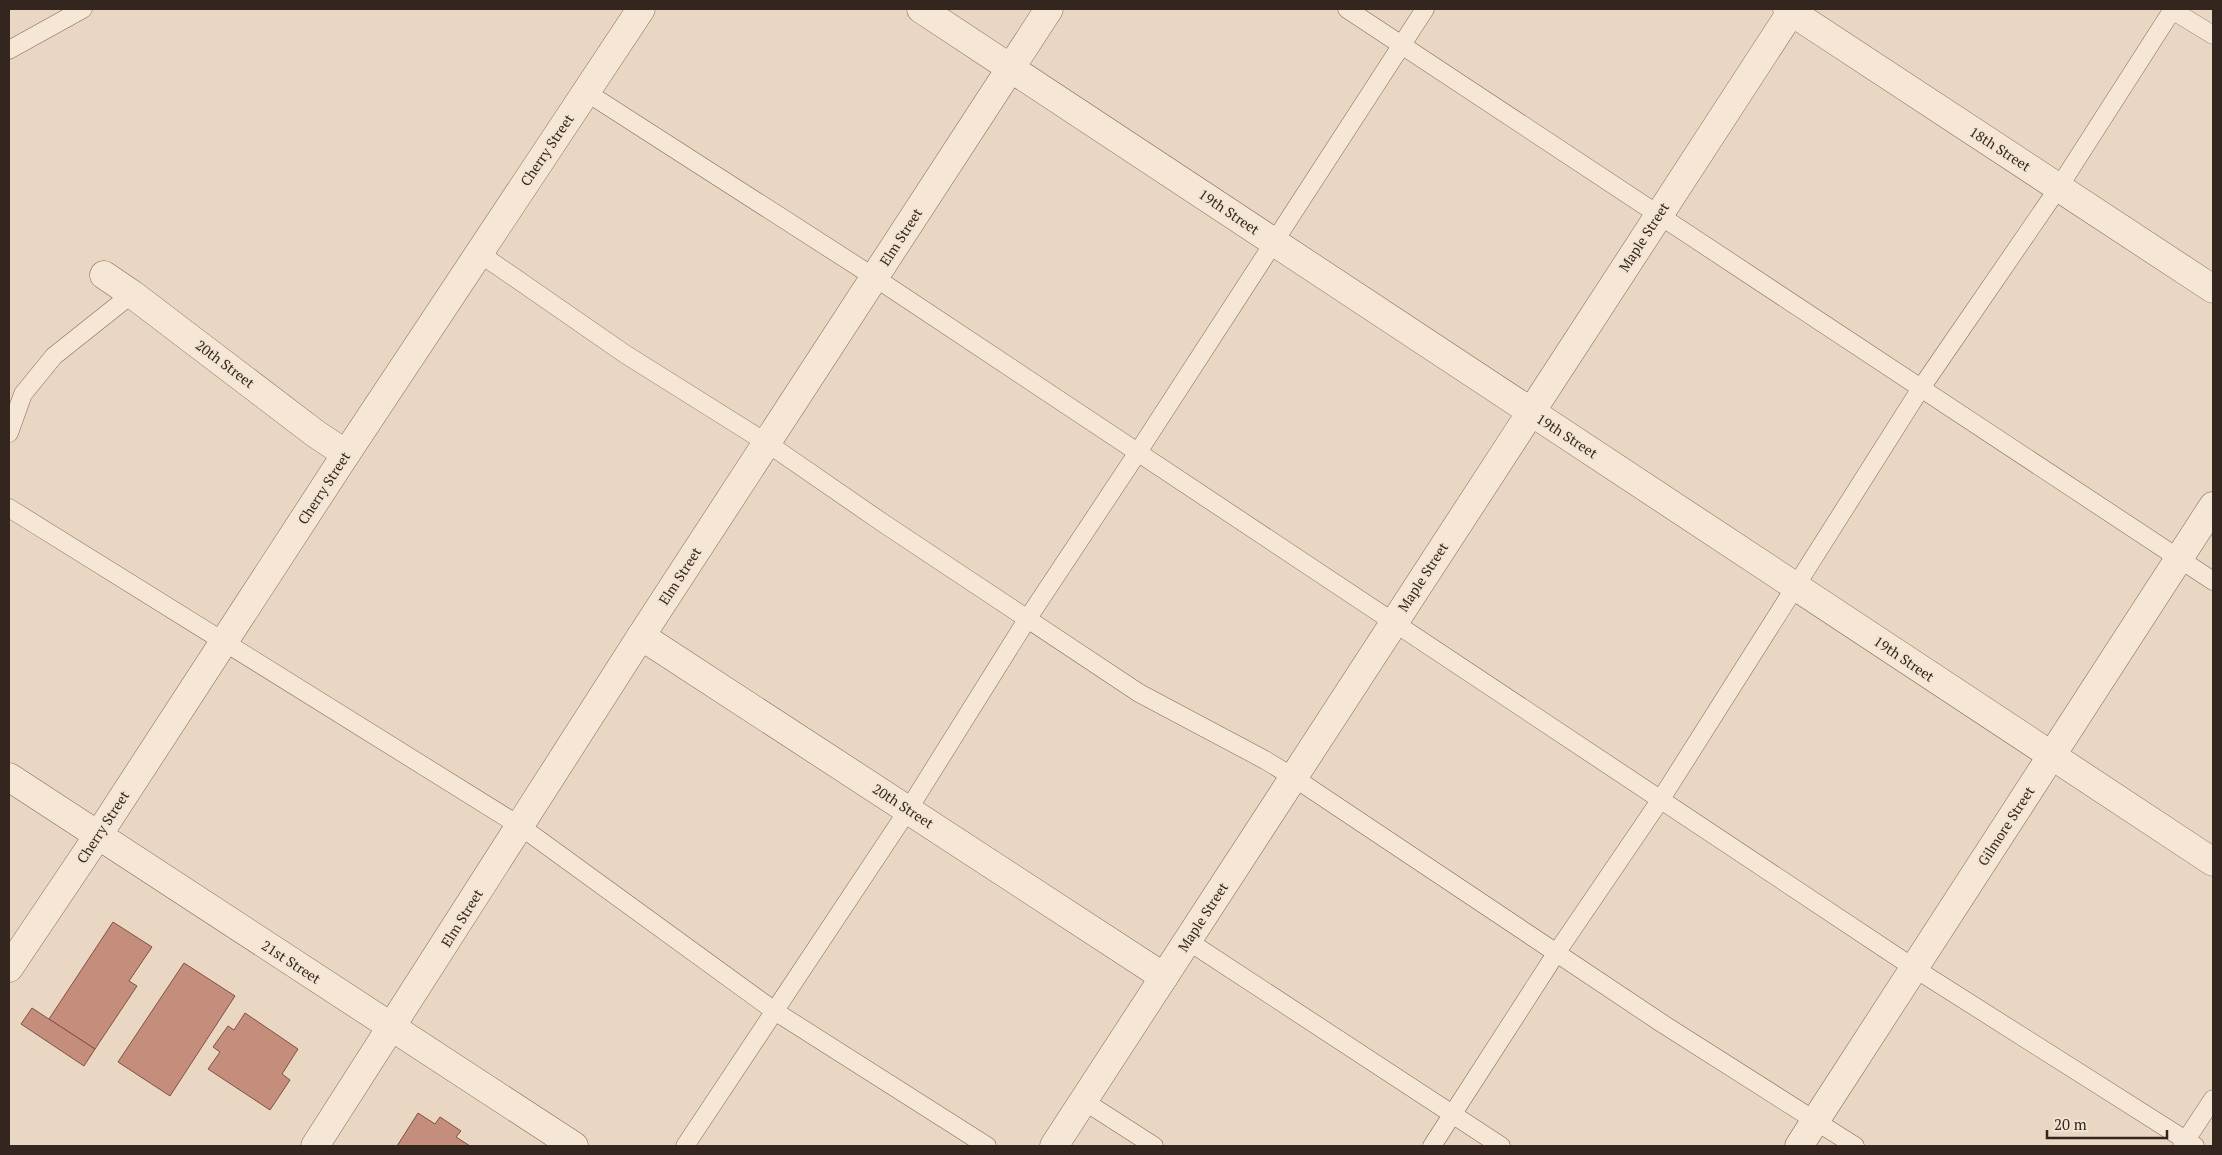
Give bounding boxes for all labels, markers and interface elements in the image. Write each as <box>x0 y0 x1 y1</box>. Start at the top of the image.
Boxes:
street label: Cherry Street <box>515 109 578 189</box>
street label: 18th Street <box>1966 122 2035 176</box>
street label: 19th Street <box>1195 184 1264 239</box>
street label: Maple Street <box>1614 198 1674 275</box>
street label: Elm Street <box>875 204 927 269</box>
street label: 20th Street <box>192 335 259 392</box>
street label: 19th Street <box>1533 409 1602 463</box>
street label: Cherry Street <box>293 447 355 528</box>
street label: Maple Street <box>1393 538 1453 615</box>
street label: Elm Street <box>654 543 706 608</box>
street label: 19th Street <box>1870 631 1939 686</box>
street label: 20th Street <box>869 779 938 833</box>
street label: Gilmore Street <box>1973 782 2039 869</box>
street label: Cherry Street <box>72 786 134 867</box>
street label: Maple Street <box>1173 878 1233 955</box>
street label: Elm Street <box>436 884 487 950</box>
street label: 21st Street <box>258 935 325 988</box>
scale bar <box>2047 1108 2167 1140</box>
text: 20 m <box>2054 1114 2087 1134</box>

